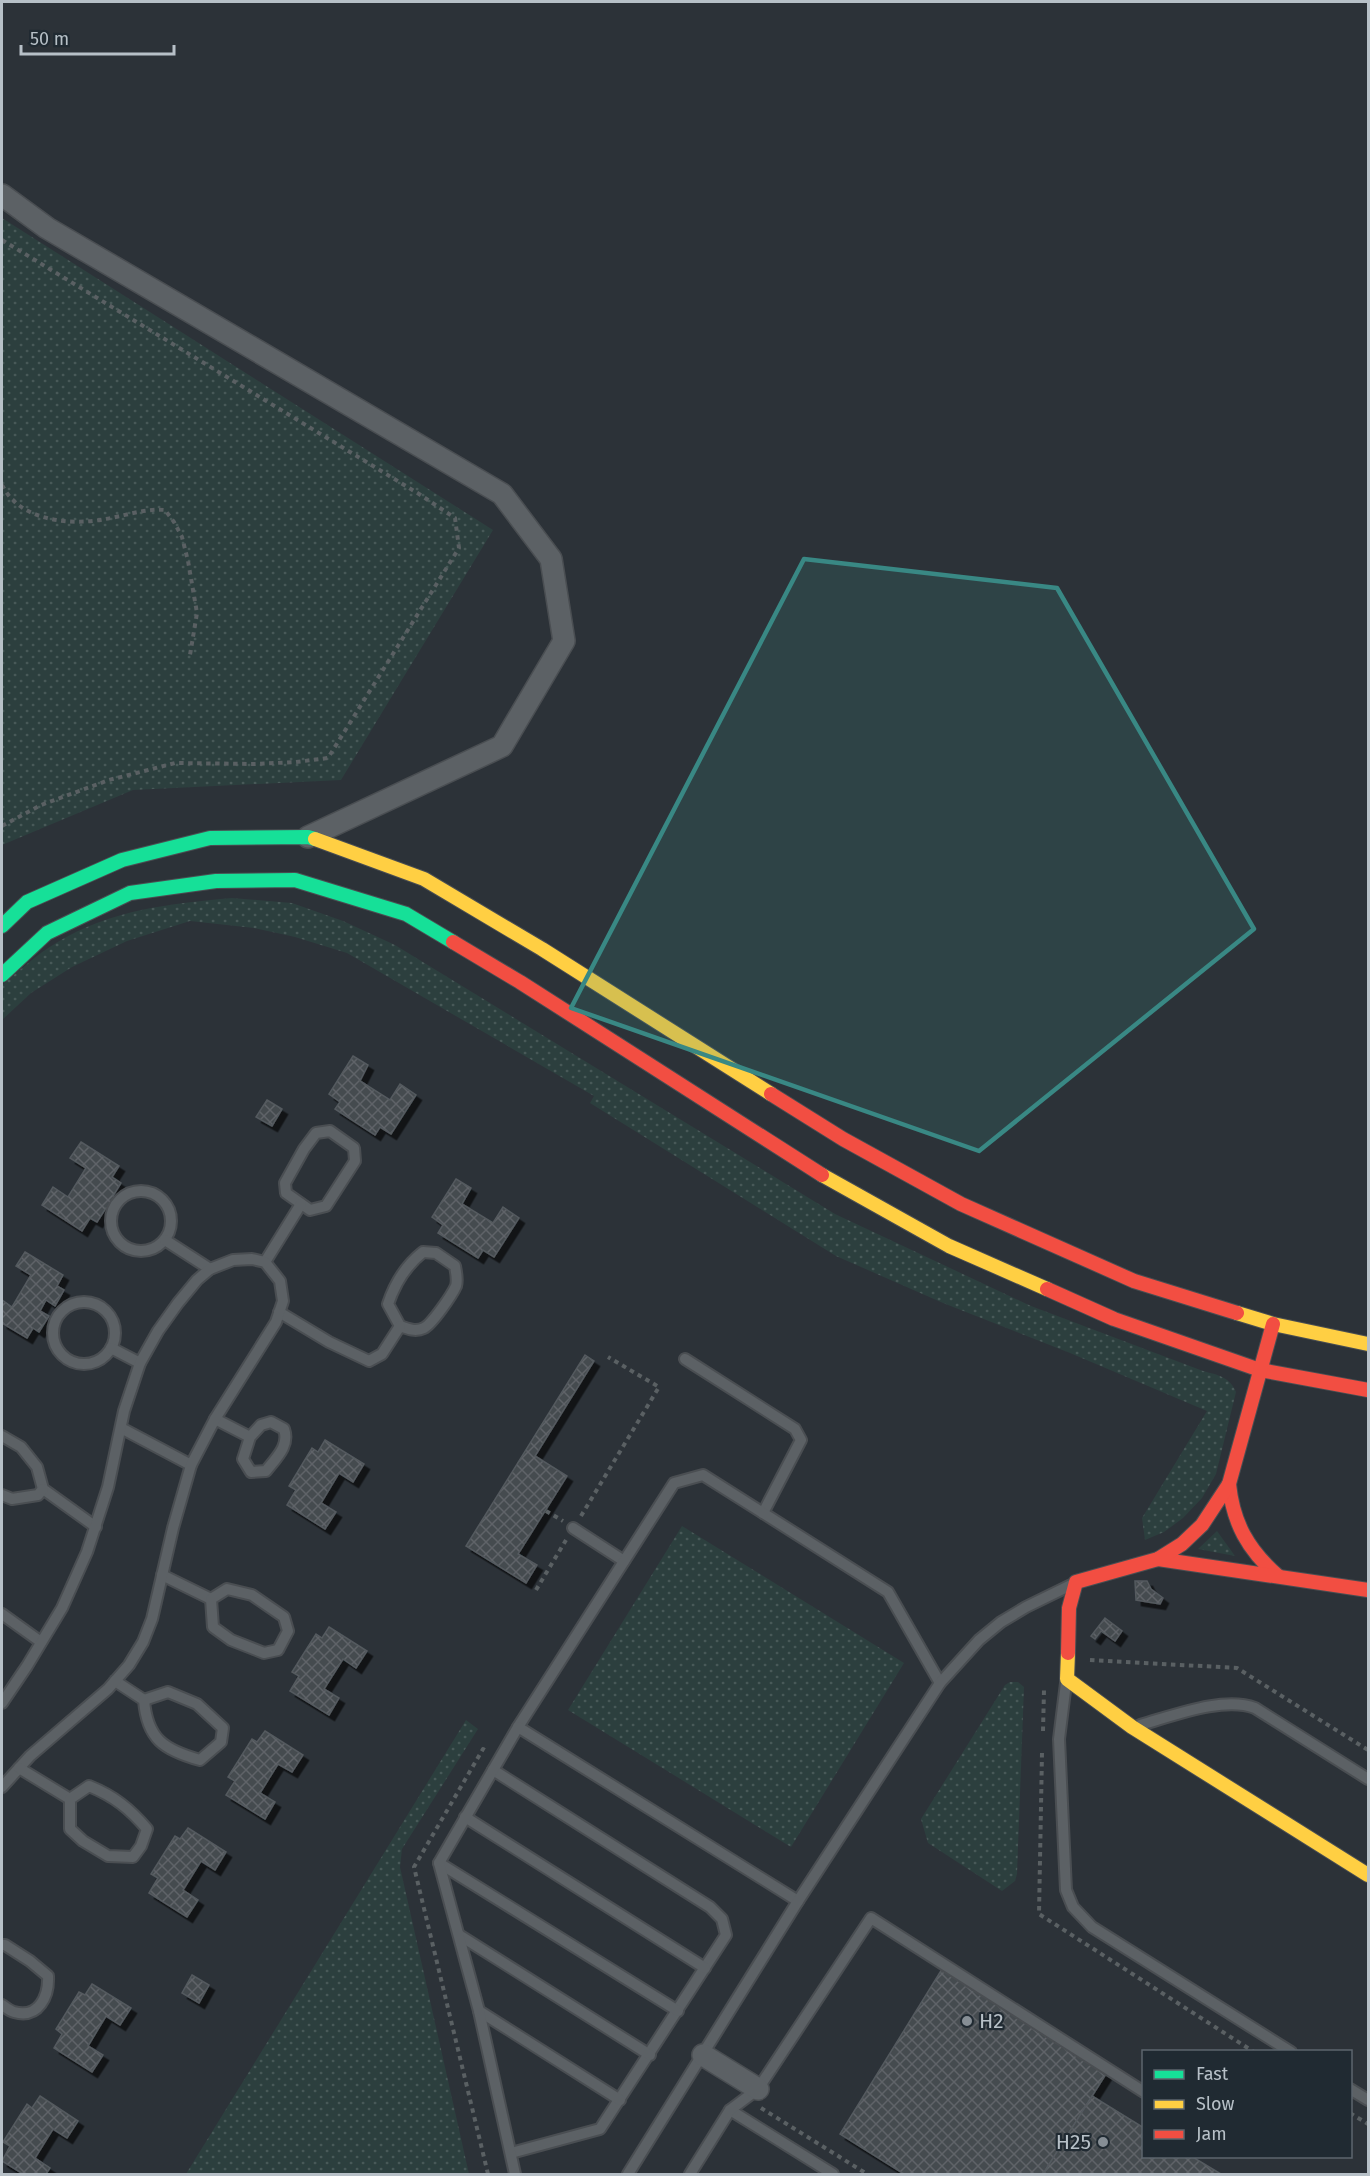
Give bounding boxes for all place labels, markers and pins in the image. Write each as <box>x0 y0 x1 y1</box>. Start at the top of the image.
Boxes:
place label: H2 <box>979 2008 1004 2034</box>
marker: H2 <box>960 2014 974 2028</box>
place label: H25 <box>1056 2129 1091 2155</box>
marker: H25 <box>1096 2135 1110 2149</box>

